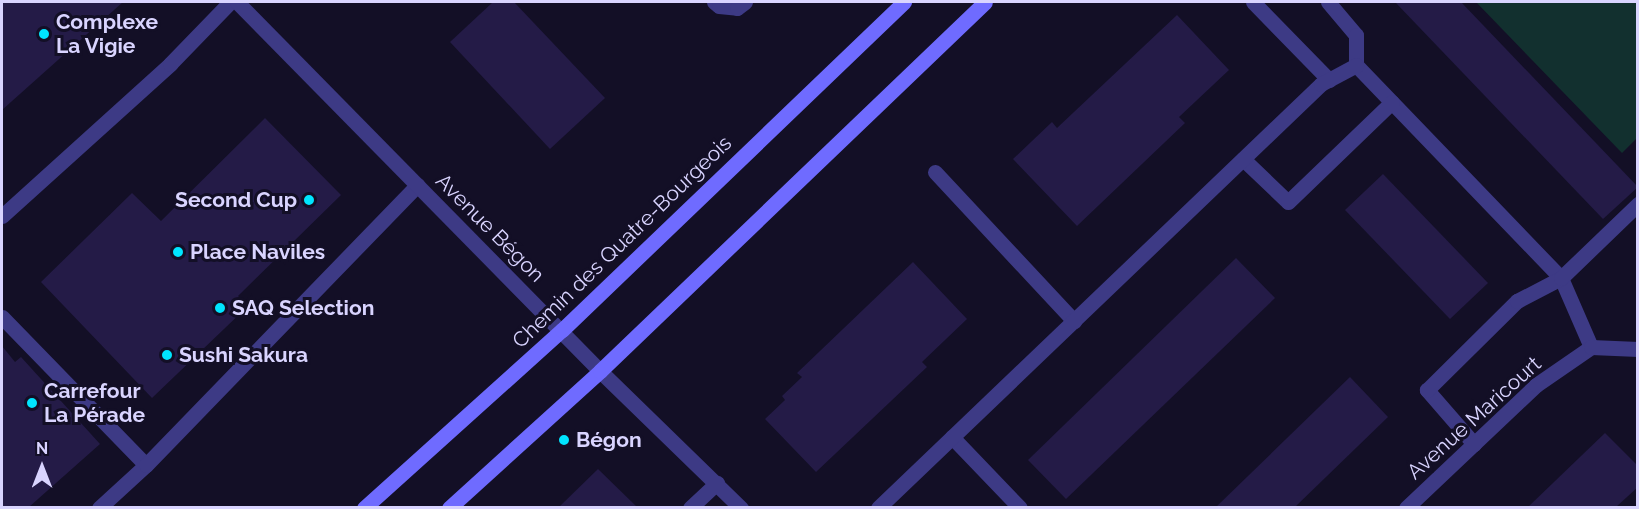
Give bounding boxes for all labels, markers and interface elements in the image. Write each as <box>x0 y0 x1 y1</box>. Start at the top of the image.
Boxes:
place label: Complexe La Vigie <box>56 9 158 59</box>
marker: Complexe La Vigie <box>37 27 51 41</box>
street label: Chemin des Quatre-Bourgeois <box>507 131 737 353</box>
street label: Avenue Bégon <box>431 169 549 287</box>
place label: Second Cup <box>175 187 297 213</box>
marker: Second Cup <box>302 193 316 207</box>
place label: Place Naviles <box>190 239 325 265</box>
marker: Place Naviles <box>171 245 185 259</box>
place label: SAQ Selection <box>232 295 374 321</box>
marker: SAQ Selection <box>213 301 227 315</box>
place label: Sushi Sakura <box>179 342 308 368</box>
marker: Sushi Sakura <box>160 348 174 362</box>
street label: Avenue Maricourt <box>1402 351 1546 485</box>
place label: Carrefour La Pérade <box>44 378 145 428</box>
marker: Carrefour La Pérade <box>25 396 39 410</box>
place label: Bégon <box>576 427 642 453</box>
marker: Bégon <box>557 433 571 447</box>
north arrow <box>12 437 72 497</box>
text: N <box>36 439 48 458</box>

